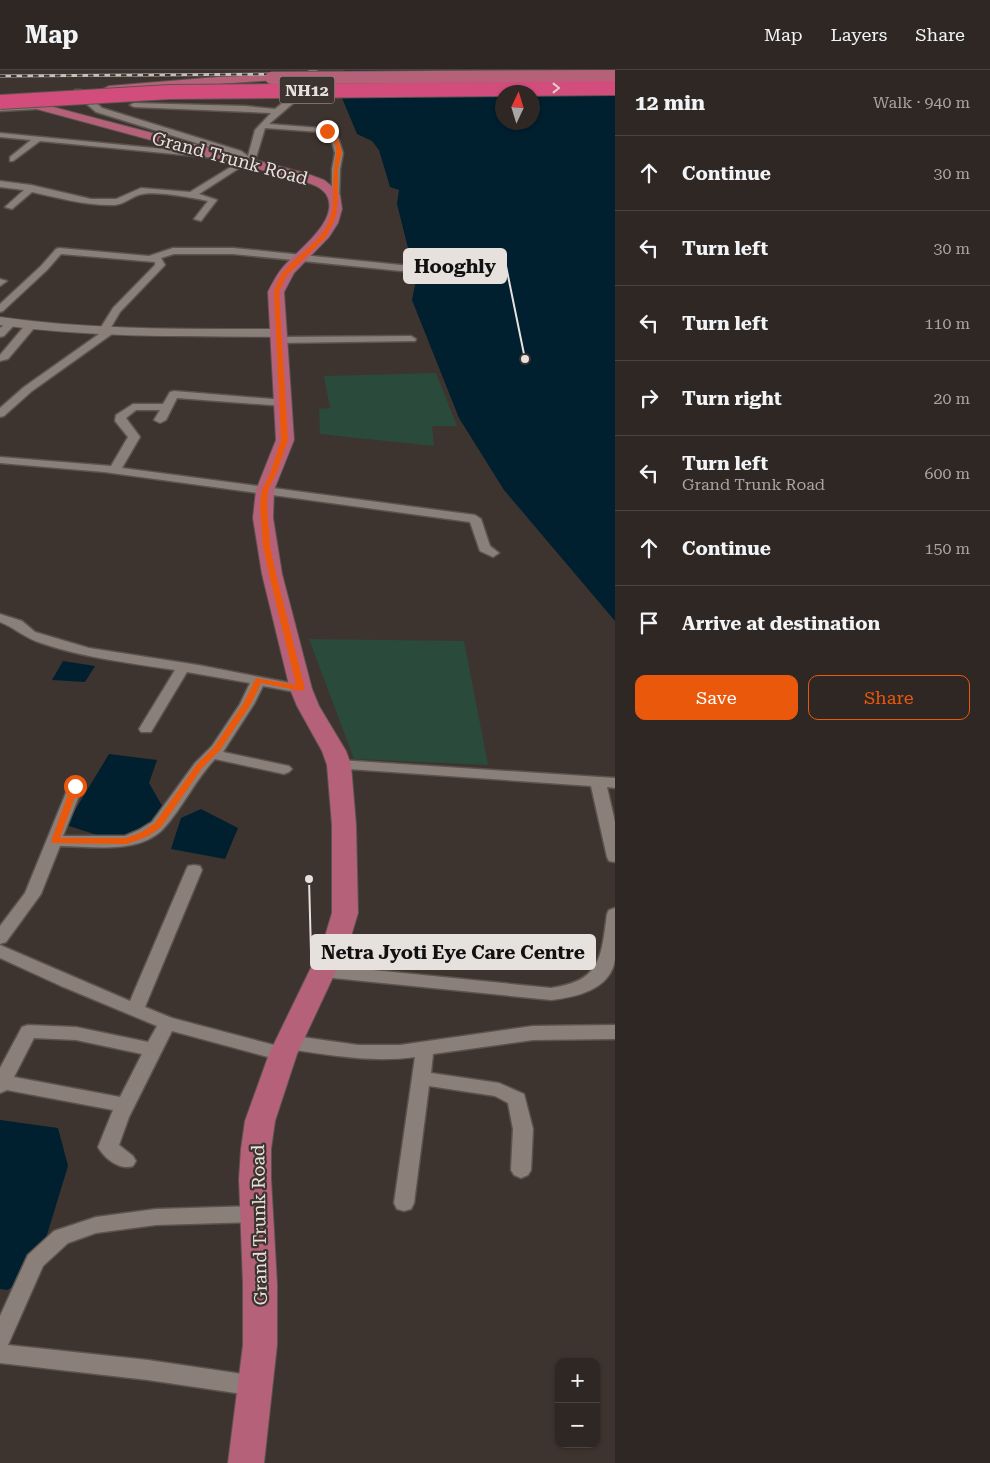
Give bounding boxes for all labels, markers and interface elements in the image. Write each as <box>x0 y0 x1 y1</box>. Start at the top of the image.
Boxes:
text: Map <box>25 21 79 49</box>
text: Map <box>764 24 803 45</box>
text: Layers <box>831 24 887 45</box>
text: Share <box>915 24 965 45</box>
road number: NH12 <box>280 76 334 104</box>
one-way arrow <box>552 83 560 93</box>
north arrow <box>495 85 540 130</box>
text: 12 min <box>635 91 705 115</box>
text: Walk · 940 m <box>873 93 970 112</box>
route end <box>316 120 339 143</box>
street label: Grand Trunk Road <box>150 127 311 189</box>
icon: ahead <box>635 159 663 187</box>
text: Continue <box>682 162 771 185</box>
text: 30 m <box>933 164 970 183</box>
icon: left <box>635 234 663 262</box>
text: Turn left <box>682 237 768 260</box>
text: 30 m <box>933 239 970 258</box>
callout: Hooghly <box>404 249 506 283</box>
text: Hooghly <box>414 255 497 278</box>
icon: left <box>635 309 663 337</box>
text: Turn left <box>682 312 768 335</box>
text: 110 m <box>924 314 970 333</box>
icon: right <box>635 384 663 412</box>
text: Turn right <box>682 387 782 410</box>
text: 20 m <box>933 389 970 408</box>
text: Turn left <box>682 452 768 475</box>
icon: left <box>635 459 663 487</box>
text: 600 m <box>924 464 970 483</box>
text: Grand Trunk Road <box>682 475 825 494</box>
icon: ahead <box>635 534 663 562</box>
text: Continue <box>682 537 771 560</box>
text: 150 m <box>924 539 970 558</box>
icon: arrive <box>635 609 663 637</box>
text: Arrive at destination <box>682 612 880 635</box>
button: Save <box>635 675 798 720</box>
button: Share <box>808 675 970 720</box>
route start <box>64 775 87 798</box>
callout: Netra Jyoti Eye Care Centre <box>311 935 595 969</box>
text: Netra Jyoti Eye Care Centre <box>321 941 585 964</box>
street label: Grand Trunk Road <box>247 1144 271 1306</box>
map controls <box>555 1358 600 1448</box>
button: + <box>555 1358 600 1403</box>
button: − <box>555 1403 600 1448</box>

